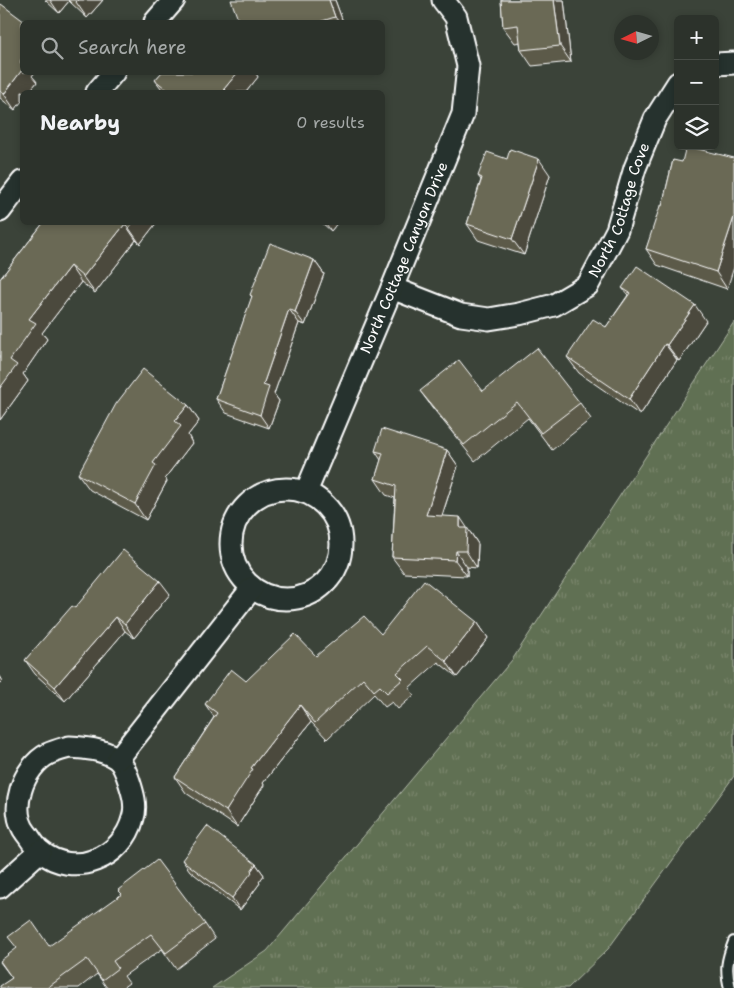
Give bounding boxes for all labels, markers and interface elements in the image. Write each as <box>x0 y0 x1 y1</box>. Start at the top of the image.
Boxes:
north arrow <box>614 15 659 60</box>
map controls <box>674 15 719 150</box>
button: + <box>674 15 719 60</box>
search box <box>20 20 385 75</box>
icon: search <box>38 34 66 62</box>
text: Search here <box>78 35 187 60</box>
button: − <box>674 60 719 105</box>
button: layers <box>674 105 719 150</box>
text: Nearby <box>40 109 120 137</box>
text: 0 results <box>296 112 365 133</box>
street label: North Cottage Cove <box>584 139 654 281</box>
street label: North Cottage Canyon Drive <box>355 159 452 357</box>

